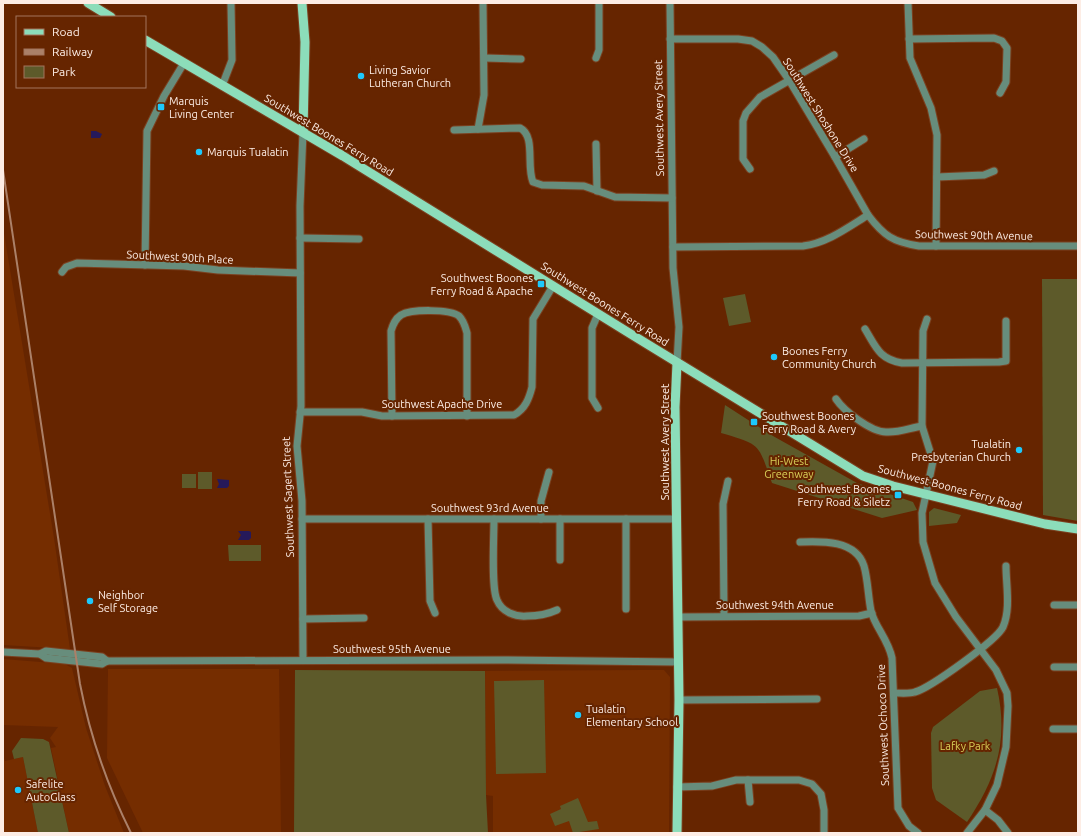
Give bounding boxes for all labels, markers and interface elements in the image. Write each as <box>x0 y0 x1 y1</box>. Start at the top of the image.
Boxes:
legend <box>16 16 146 88</box>
text: Road <box>52 25 80 38</box>
text: Railway <box>52 45 93 58</box>
street label: Southwest Shoshone Drive <box>781 56 861 174</box>
street label: Southwest Avery Street <box>652 59 666 176</box>
place label: Living Savior Lutheran Church <box>369 64 451 89</box>
text: Park <box>52 65 76 78</box>
marker: Living Savior Lutheran Church <box>356 71 366 81</box>
street label: Southwest Boones Ferry Road <box>262 92 396 178</box>
place label: Marquis Living Center <box>169 95 235 120</box>
marker: Marquis Living Center <box>156 102 166 112</box>
place label: Marquis Tualatin <box>207 146 289 158</box>
marker: Marquis Tualatin <box>194 147 204 157</box>
street label: Southwest 90th Avenue <box>915 228 1033 242</box>
street label: Southwest 90th Place <box>126 248 234 266</box>
street label: Southwest Boones Ferry Road <box>539 260 671 348</box>
place label: Southwest Boones Ferry Road & Apache <box>430 272 533 297</box>
marker: Southwest Boones Ferry Road & Apache <box>536 279 546 289</box>
place label: Boones Ferry Community Church <box>782 345 876 370</box>
marker: Boones Ferry Community Church <box>769 352 779 362</box>
street label: Southwest Avery Street <box>659 383 671 500</box>
street label: Southwest Apache Drive <box>382 398 502 410</box>
place label: Southwest Boones Ferry Road & Avery <box>762 410 857 435</box>
marker: Southwest Boones Ferry Road & Avery <box>749 417 759 427</box>
street label: Southwest Sagert Street <box>280 436 296 558</box>
place label: Tualatin Presbyterian Church <box>911 438 1011 463</box>
marker: Tualatin Presbyterian Church <box>1014 445 1024 455</box>
park label: Hi-West Greenway <box>764 455 814 480</box>
street label: Southwest Boones Ferry Road <box>877 462 1023 512</box>
place label: Southwest Boones Ferry Road & Siletz <box>797 483 890 508</box>
marker: Southwest Boones Ferry Road & Siletz <box>893 490 903 500</box>
street label: Southwest 93rd Avenue <box>431 502 549 514</box>
place label: Neighbor Self Storage <box>98 589 158 614</box>
marker: Neighbor Self Storage <box>85 596 95 606</box>
street label: Southwest 94th Avenue <box>716 599 834 611</box>
street label: Southwest 95th Avenue <box>333 643 451 655</box>
street label: Southwest Ochoco Drive <box>875 664 891 786</box>
place label: Tualatin Elementary School <box>586 703 678 728</box>
marker: Tualatin Elementary School <box>573 710 583 720</box>
park label: Lafky Park <box>940 740 991 752</box>
place label: Safelite AutoGlass <box>26 778 76 803</box>
marker: Safelite AutoGlass <box>13 785 23 795</box>

